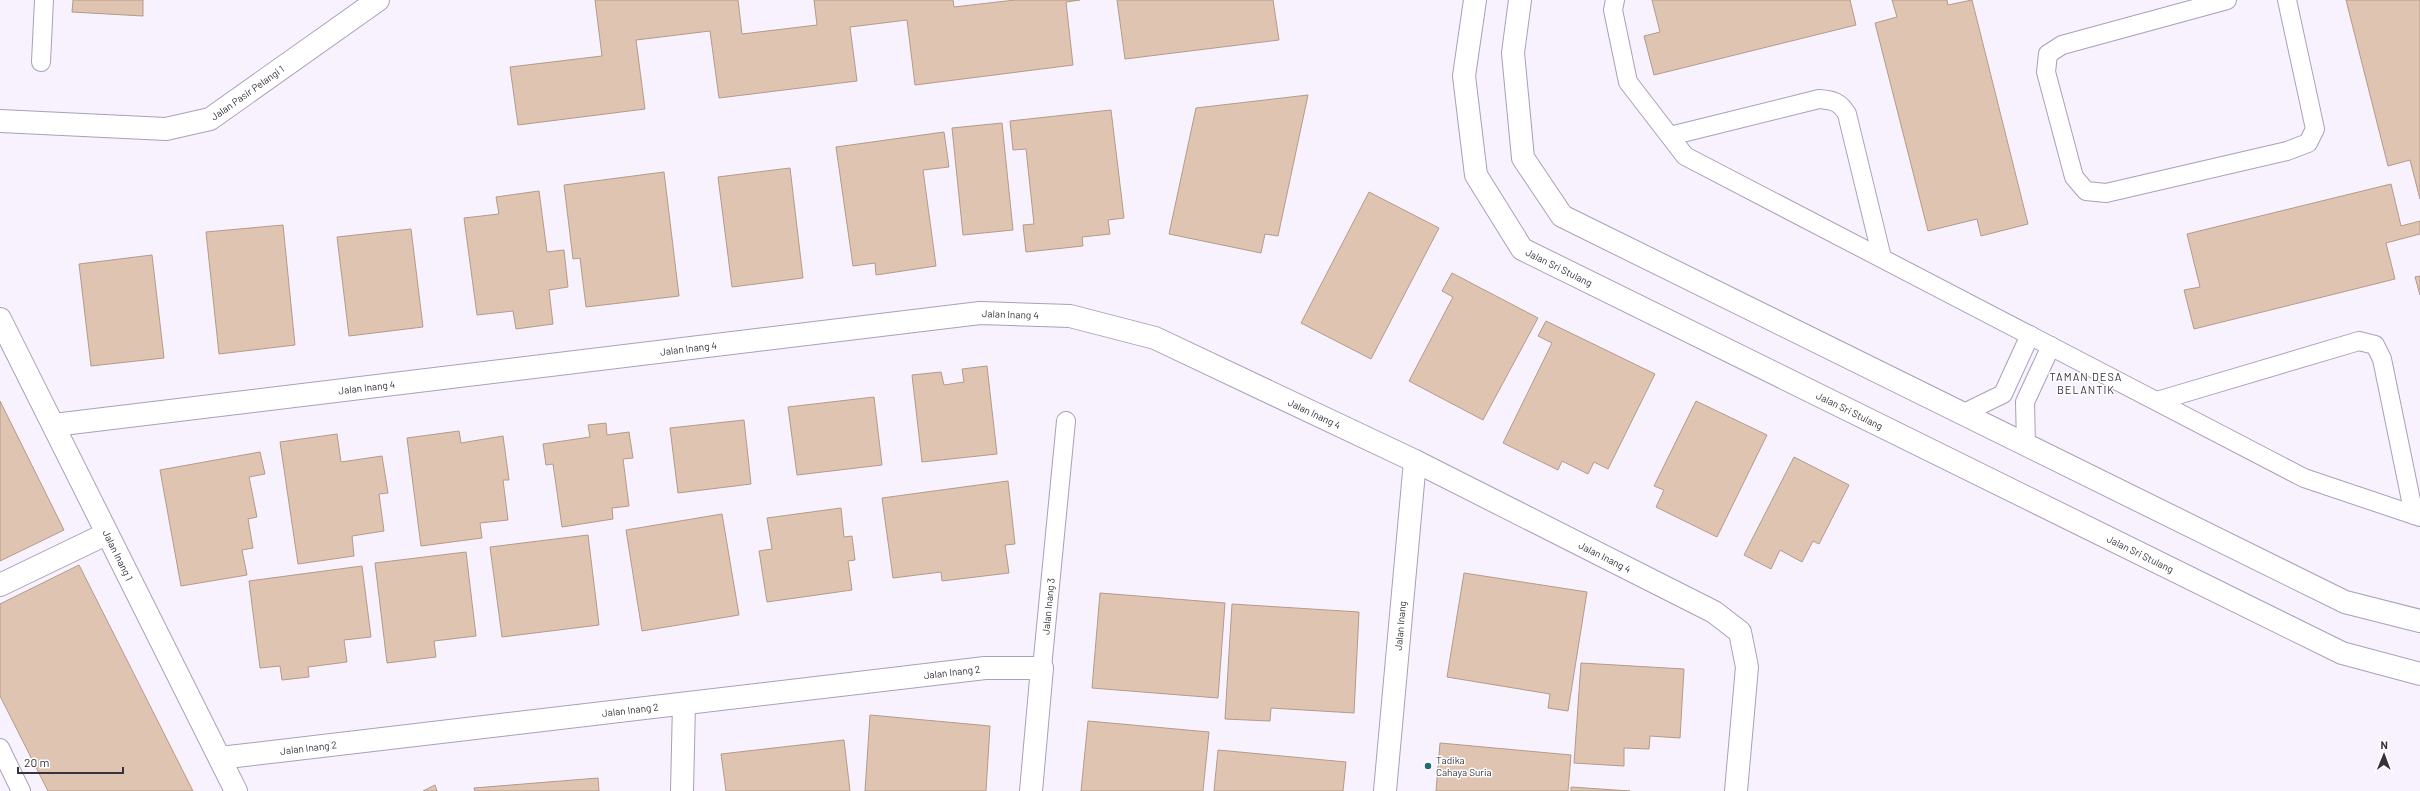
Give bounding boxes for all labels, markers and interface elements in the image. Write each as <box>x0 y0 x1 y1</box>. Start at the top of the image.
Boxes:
street label: Jalan Pasir Pelangi 1 <box>208 63 286 123</box>
street label: Jalan Sri Stulang <box>1524 246 1594 289</box>
street label: Jalan Inang 4 <box>981 307 1039 321</box>
street label: Jalan Inang 4 <box>659 339 717 358</box>
district label: TAMAN DESA BELANTIK <box>2049 370 2123 396</box>
street label: Jalan Inang 4 <box>338 378 396 397</box>
street label: Jalan Sri Stulang <box>1814 389 1885 432</box>
street label: Jalan Inang 4 <box>1286 396 1343 431</box>
street label: Jalan Inang 1 <box>100 528 136 582</box>
street label: Jalan Sri Stulang <box>2105 532 2176 575</box>
street label: Jalan Inang 4 <box>1577 539 1633 575</box>
street label: Jalan Inang 3 <box>1039 577 1057 635</box>
street label: Jalan Inang <box>1392 600 1408 651</box>
street label: Jalan Inang 2 <box>923 663 981 681</box>
street label: Jalan Inang 2 <box>601 700 659 719</box>
north arrow <box>2364 735 2404 775</box>
street label: Jalan Inang 2 <box>279 738 337 757</box>
text: N <box>2380 738 2388 751</box>
scale bar <box>18 749 123 775</box>
place label: Tadika Cahaya Suria <box>1436 754 1492 778</box>
text: 20 m <box>24 755 50 769</box>
marker: Tadika Cahaya Suria <box>1423 761 1433 771</box>

